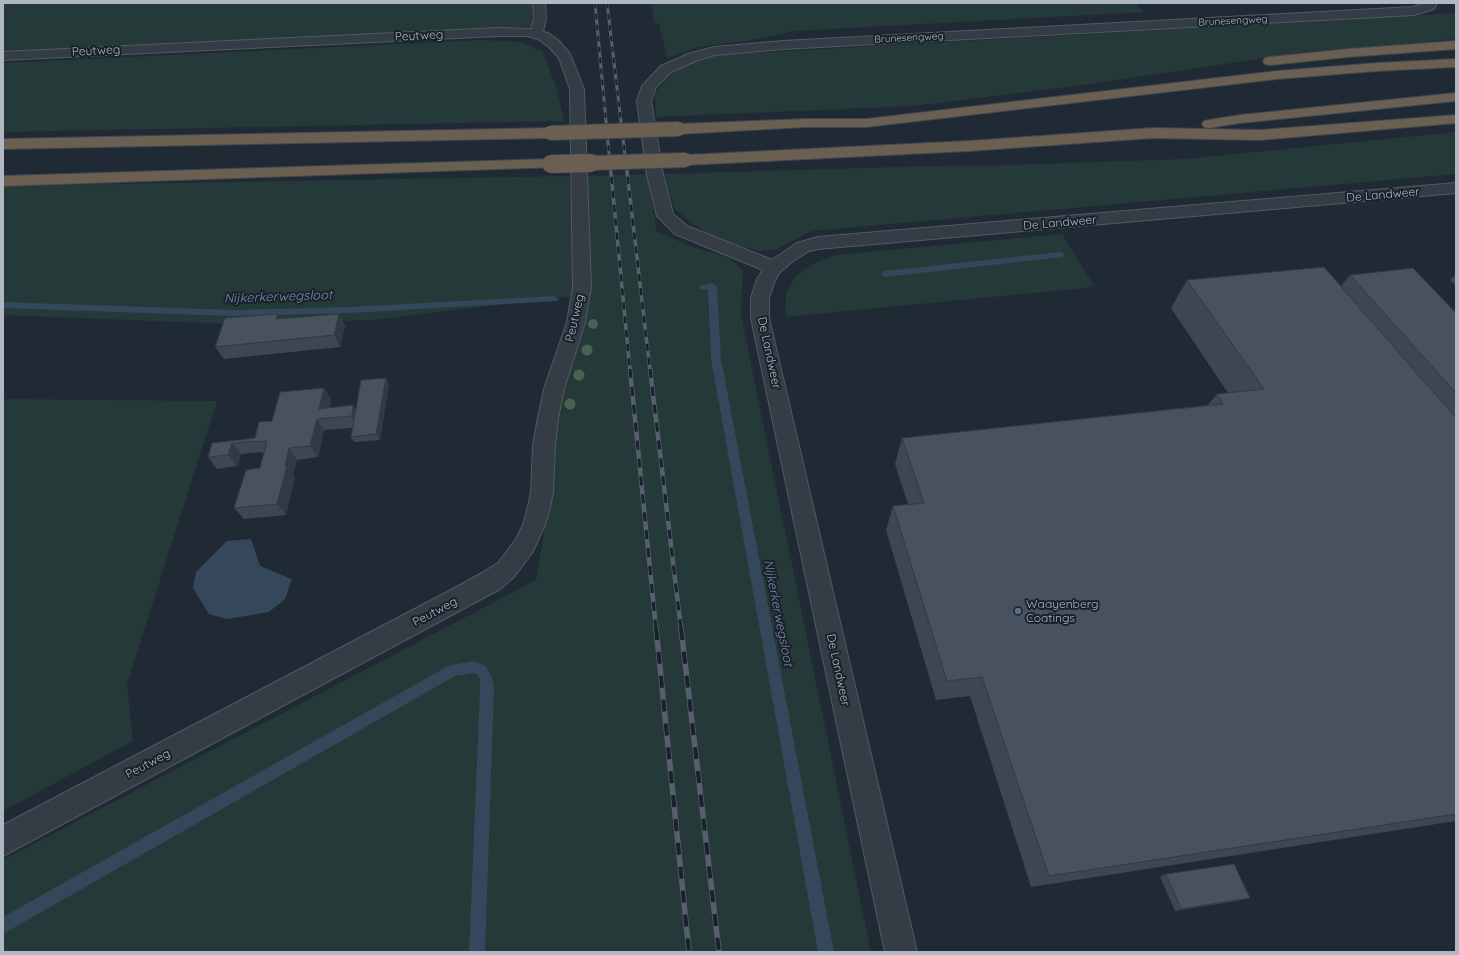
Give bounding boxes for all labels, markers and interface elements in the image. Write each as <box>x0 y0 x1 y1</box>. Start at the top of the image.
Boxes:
street label: Brunesengweg <box>1198 13 1268 29</box>
street label: Peutweg <box>394 28 444 44</box>
street label: Brunesengweg <box>874 30 944 46</box>
street label: Peutweg <box>71 43 121 59</box>
street label: De Landweer <box>1346 185 1420 205</box>
street label: De Landweer <box>1023 213 1097 233</box>
water label: Nijkerkerwegsloot <box>223 287 333 307</box>
street label: Peutweg <box>563 293 587 343</box>
street label: De Landweer <box>754 315 784 391</box>
water label: Nijkerkerwegsloot <box>760 558 796 668</box>
street label: Peutweg <box>410 594 460 630</box>
place label: Waayenberg Coatings <box>1026 597 1099 625</box>
marker: Waayenberg Coatings <box>1013 606 1023 616</box>
street label: De Landweer <box>823 632 853 708</box>
street label: Peutweg <box>123 746 173 782</box>

